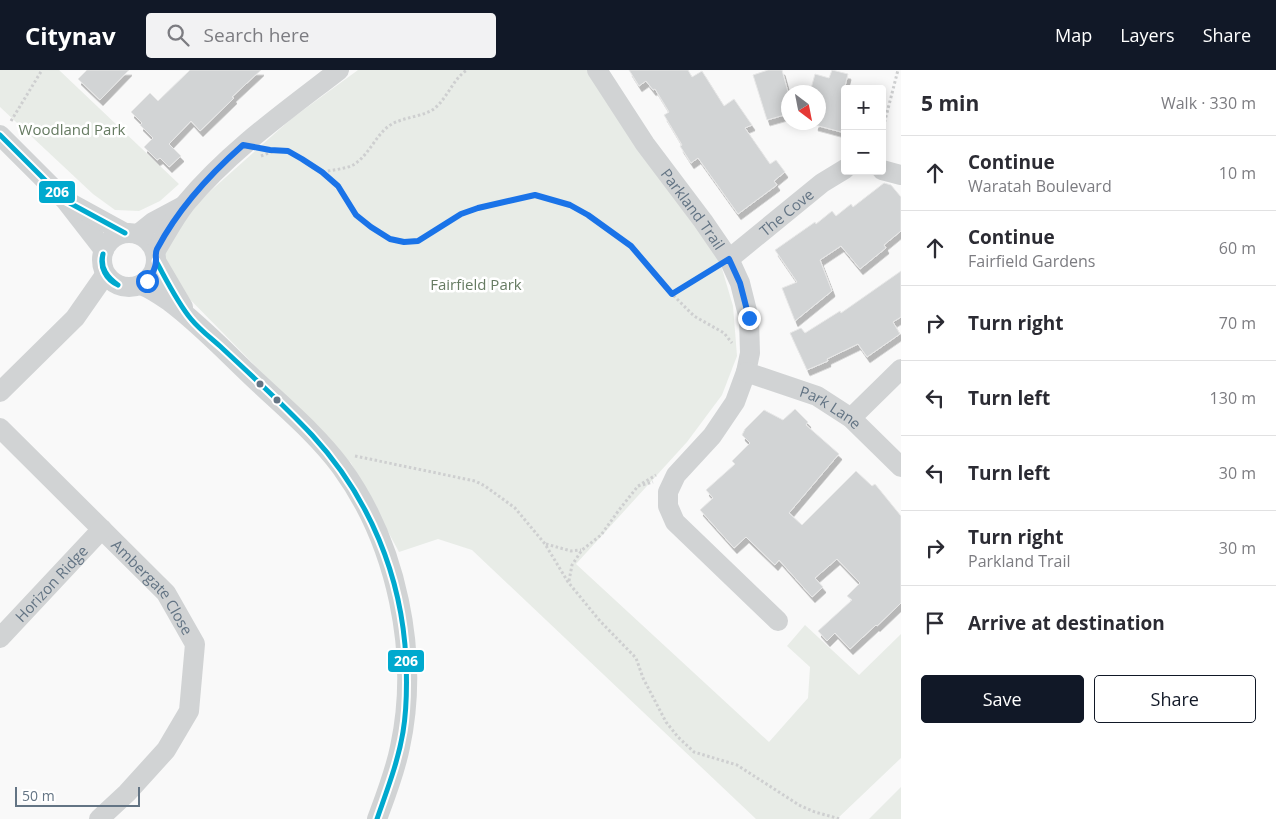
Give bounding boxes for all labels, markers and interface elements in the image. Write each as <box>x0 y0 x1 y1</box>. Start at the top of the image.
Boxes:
search box <box>146 13 496 58</box>
text: Citynav <box>25 19 116 52</box>
icon: search <box>164 21 192 49</box>
text: Search here <box>204 22 309 48</box>
text: Map <box>1055 23 1092 47</box>
text: Layers <box>1120 23 1175 47</box>
text: Share <box>1203 23 1251 47</box>
north arrow <box>781 85 826 130</box>
map controls <box>841 85 886 175</box>
button: + <box>841 85 886 130</box>
text: 5 min <box>921 89 979 117</box>
text: Walk · 330 m <box>1161 92 1256 114</box>
park label: Woodland Park <box>19 119 126 139</box>
button: − <box>841 130 886 175</box>
text: Continue <box>968 149 1055 175</box>
icon: ahead <box>921 159 949 187</box>
text: 10 m <box>1219 162 1256 184</box>
street label: Parkland Trail <box>657 164 730 253</box>
text: Waratah Boulevard <box>968 175 1112 197</box>
line badge: 206 <box>38 180 76 204</box>
text: 206 <box>45 182 69 201</box>
street label: The Cove <box>755 184 817 240</box>
text: Continue <box>968 224 1055 250</box>
icon: ahead <box>921 234 949 262</box>
text: 60 m <box>1219 237 1256 259</box>
text: Fairfield Gardens <box>968 250 1095 272</box>
route start <box>136 270 159 293</box>
park label: Fairfield Park <box>430 274 522 294</box>
route end <box>738 307 761 330</box>
icon: right <box>921 309 949 337</box>
text: Turn right <box>968 310 1063 336</box>
text: 70 m <box>1219 312 1256 334</box>
unlabelled marker <box>255 379 265 389</box>
street label: Park Lane <box>797 381 866 433</box>
icon: left <box>921 384 949 412</box>
text: Turn left <box>968 385 1050 411</box>
text: 130 m <box>1210 387 1256 409</box>
unlabelled marker <box>272 395 282 405</box>
icon: left <box>921 459 949 487</box>
text: Turn left <box>968 460 1050 486</box>
text: 30 m <box>1219 462 1256 484</box>
text: Turn right <box>968 524 1063 550</box>
icon: right <box>921 534 949 562</box>
street label: Ambergate Close <box>107 535 198 638</box>
text: 30 m <box>1219 537 1256 559</box>
street label: Horizon Ridge <box>10 541 92 626</box>
text: Parkland Trail <box>968 550 1070 572</box>
icon: arrive <box>921 609 949 637</box>
text: Arrive at destination <box>968 610 1165 636</box>
line badge: 206 <box>387 649 425 673</box>
text: 206 <box>394 651 418 670</box>
button: Save <box>921 675 1084 723</box>
button: Share <box>1094 675 1256 723</box>
scale bar <box>15 784 140 807</box>
text: 50 m <box>22 786 55 805</box>

